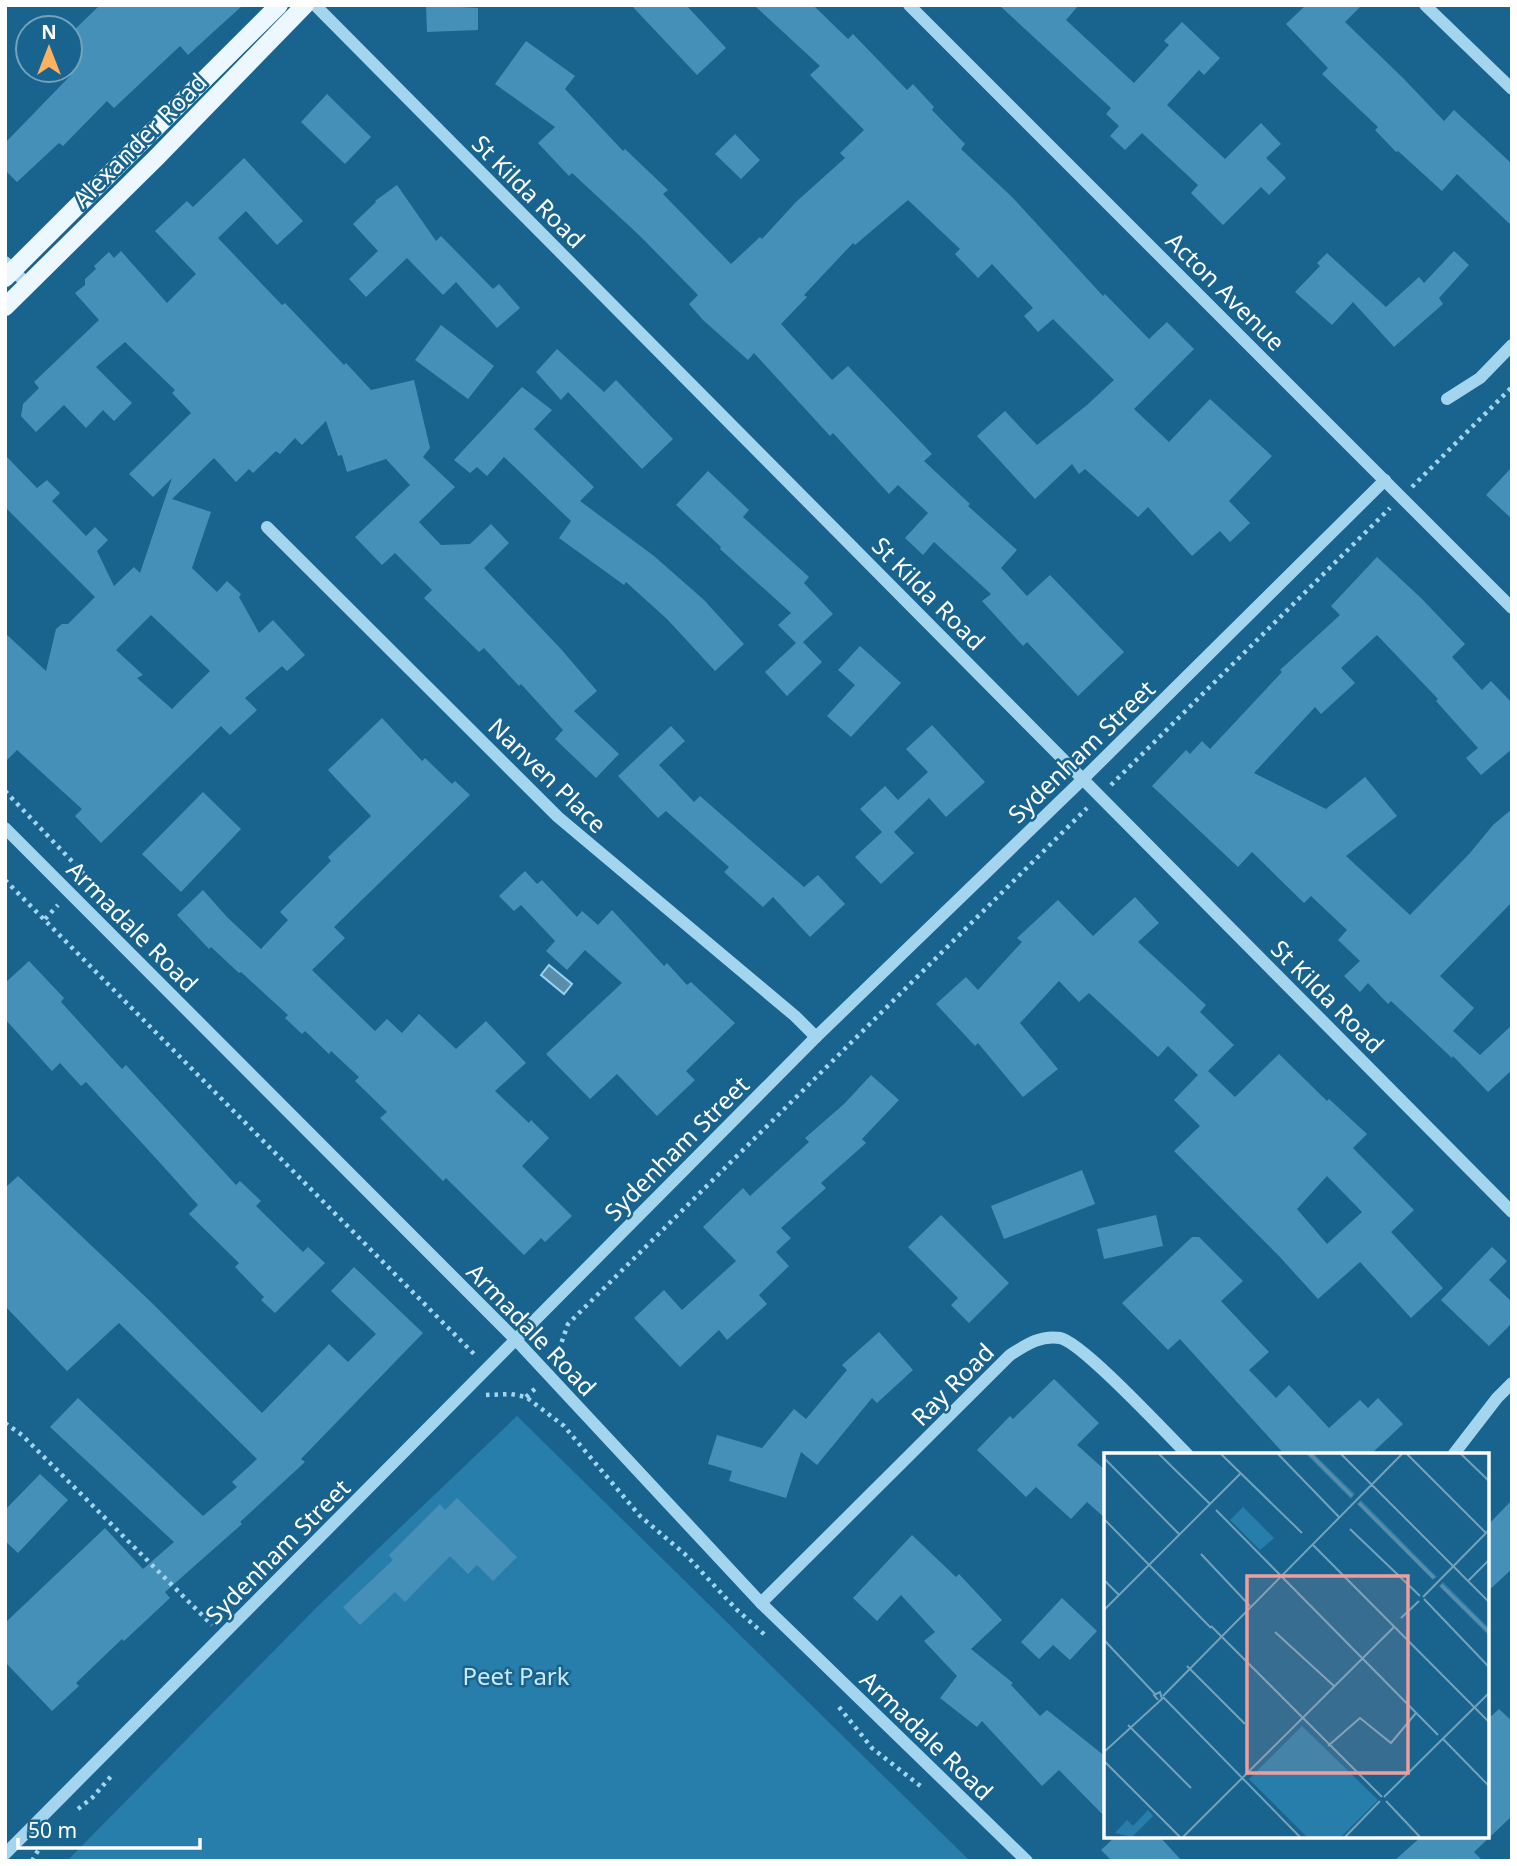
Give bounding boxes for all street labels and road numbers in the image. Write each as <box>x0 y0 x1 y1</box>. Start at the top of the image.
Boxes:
street label: Alexander Road <box>65 66 213 214</box>
street label: St Kilda Road <box>465 127 593 255</box>
street label: Acton Avenue <box>1159 224 1293 358</box>
street label: St Kilda Road <box>865 529 993 657</box>
street label: Sydenham Street <box>1000 672 1162 830</box>
street label: Nanven Place <box>482 710 614 840</box>
street label: Armadale Road <box>60 853 206 999</box>
street label: St Kilda Road <box>1264 932 1392 1060</box>
street label: Sydenham Street <box>596 1068 756 1228</box>
street label: Armadale Road <box>460 1255 604 1403</box>
street label: Ray Road <box>903 1335 1001 1433</box>
street label: Sydenham Street <box>197 1471 357 1631</box>
street label: Armadale Road <box>853 1663 1001 1807</box>

